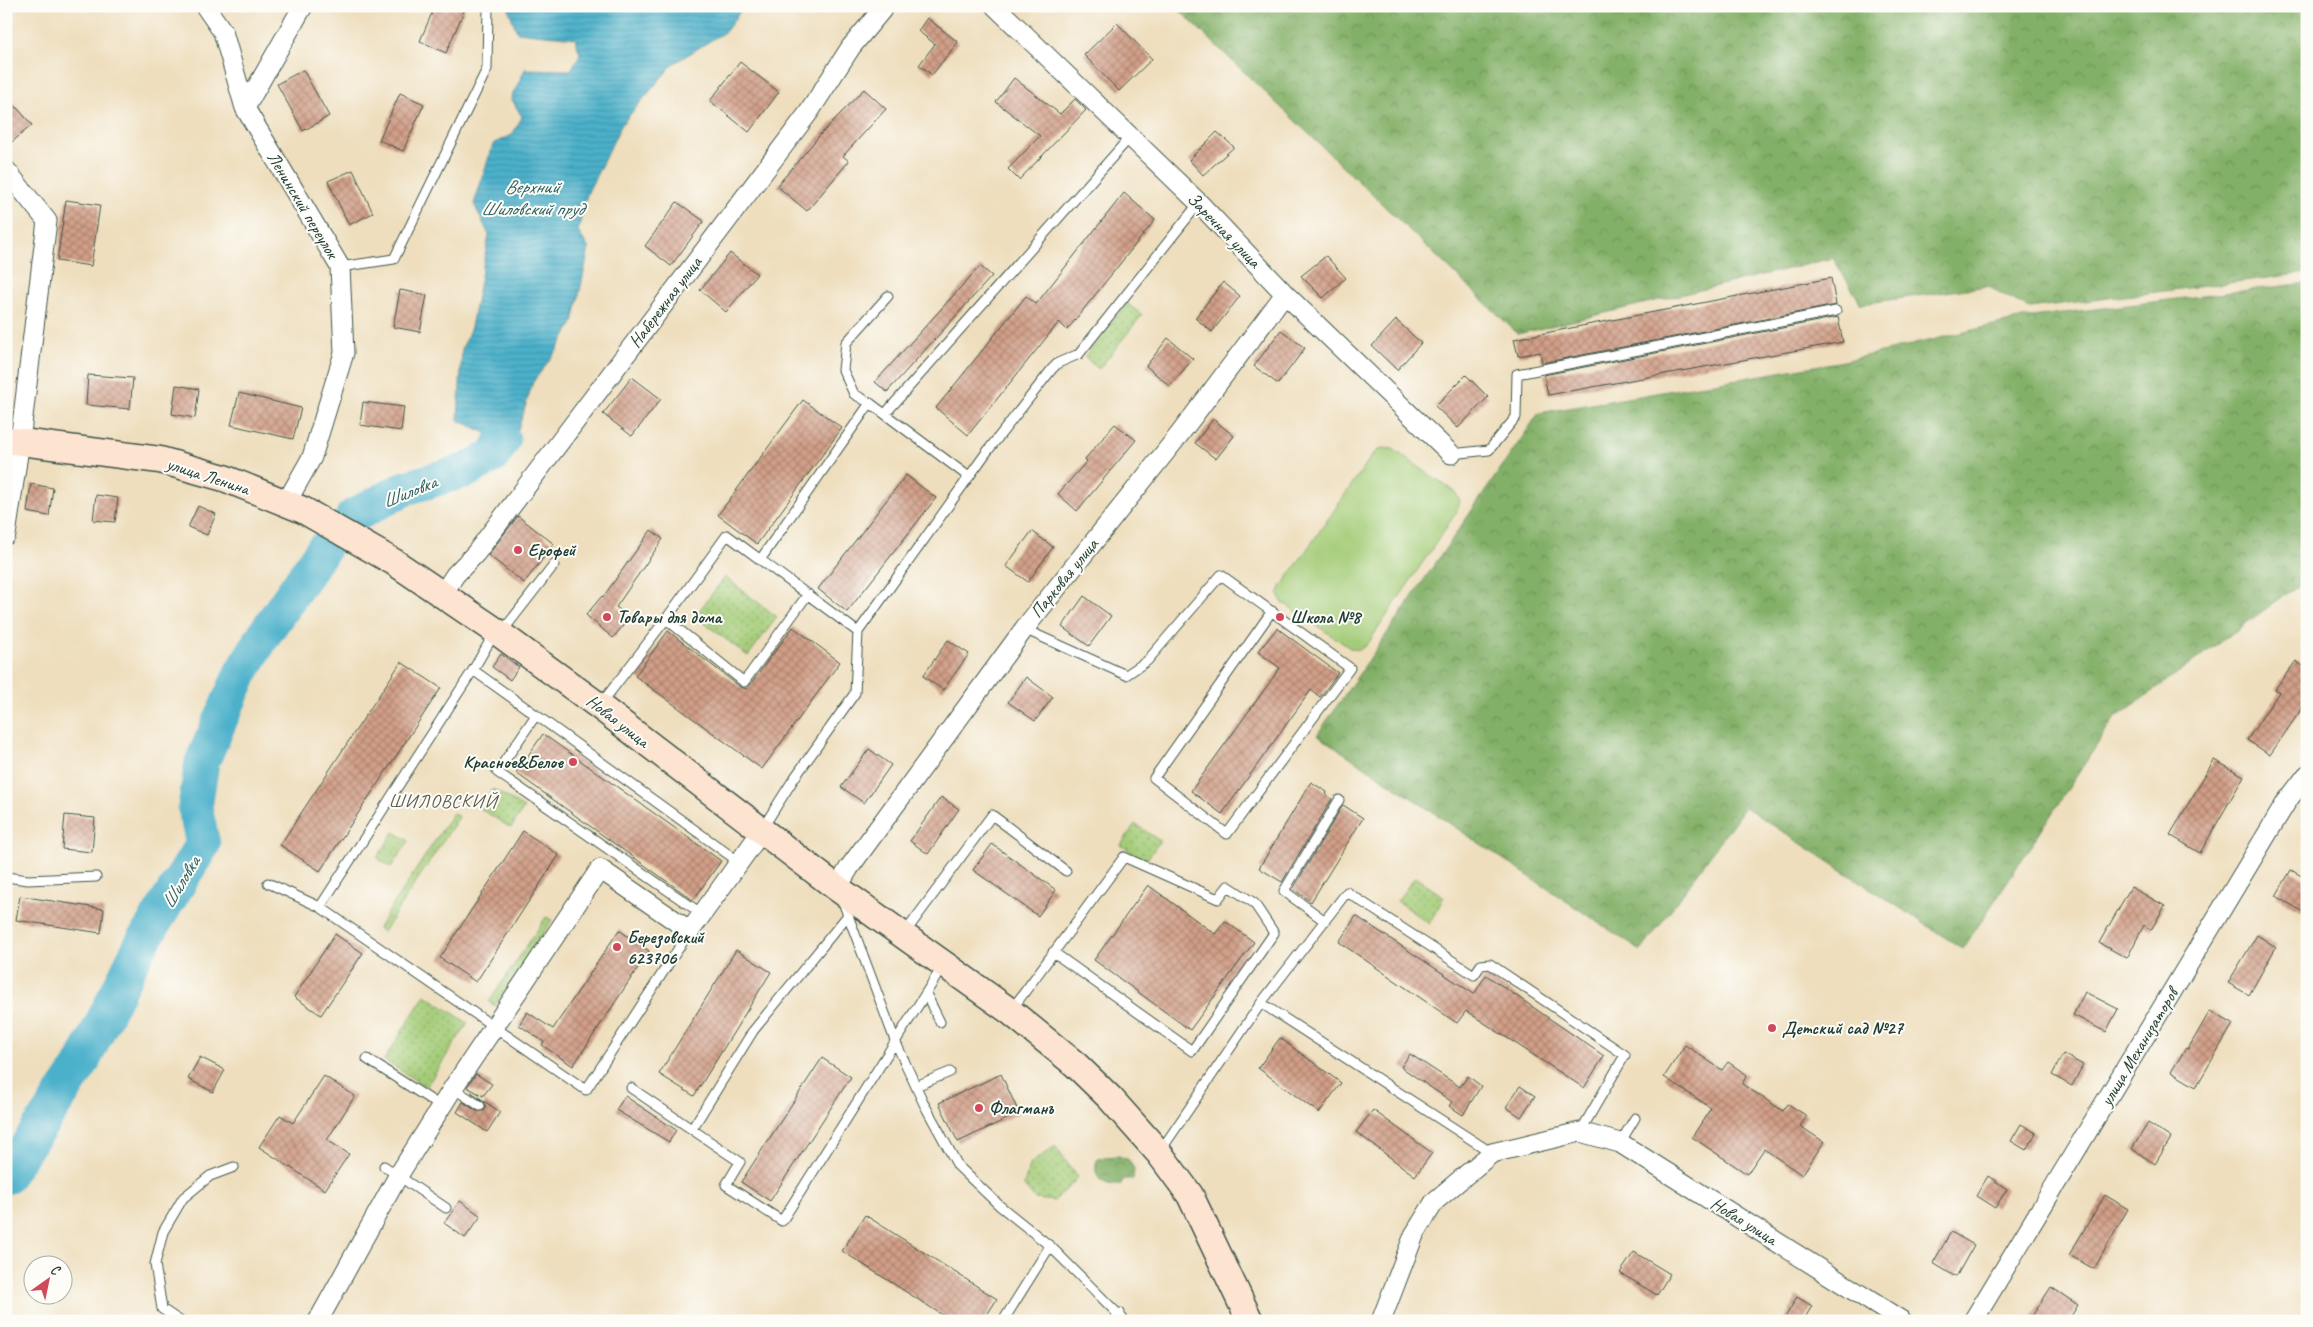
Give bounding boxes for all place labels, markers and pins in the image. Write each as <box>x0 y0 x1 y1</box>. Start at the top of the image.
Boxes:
place label: Ерофей <box>528 539 577 561</box>
marker: Ерофей <box>512 544 524 556</box>
place label: Товары для дома <box>617 606 724 628</box>
place label: Школа №8 <box>1290 606 1362 628</box>
marker: Товары для дома <box>601 611 613 623</box>
marker: Школа №8 <box>1274 611 1286 623</box>
place label: Красное&Белое <box>463 751 564 773</box>
marker: Красное&Белое <box>567 756 579 768</box>
place label: Березовский 623706 <box>627 926 705 969</box>
marker: Березовский 623706 <box>611 941 623 953</box>
place label: Детский сад №27 <box>1782 1017 1905 1039</box>
marker: Детский сад №27 <box>1766 1022 1778 1034</box>
place label: Флагманъ <box>989 1097 1054 1119</box>
marker: Флагманъ <box>973 1102 985 1114</box>

